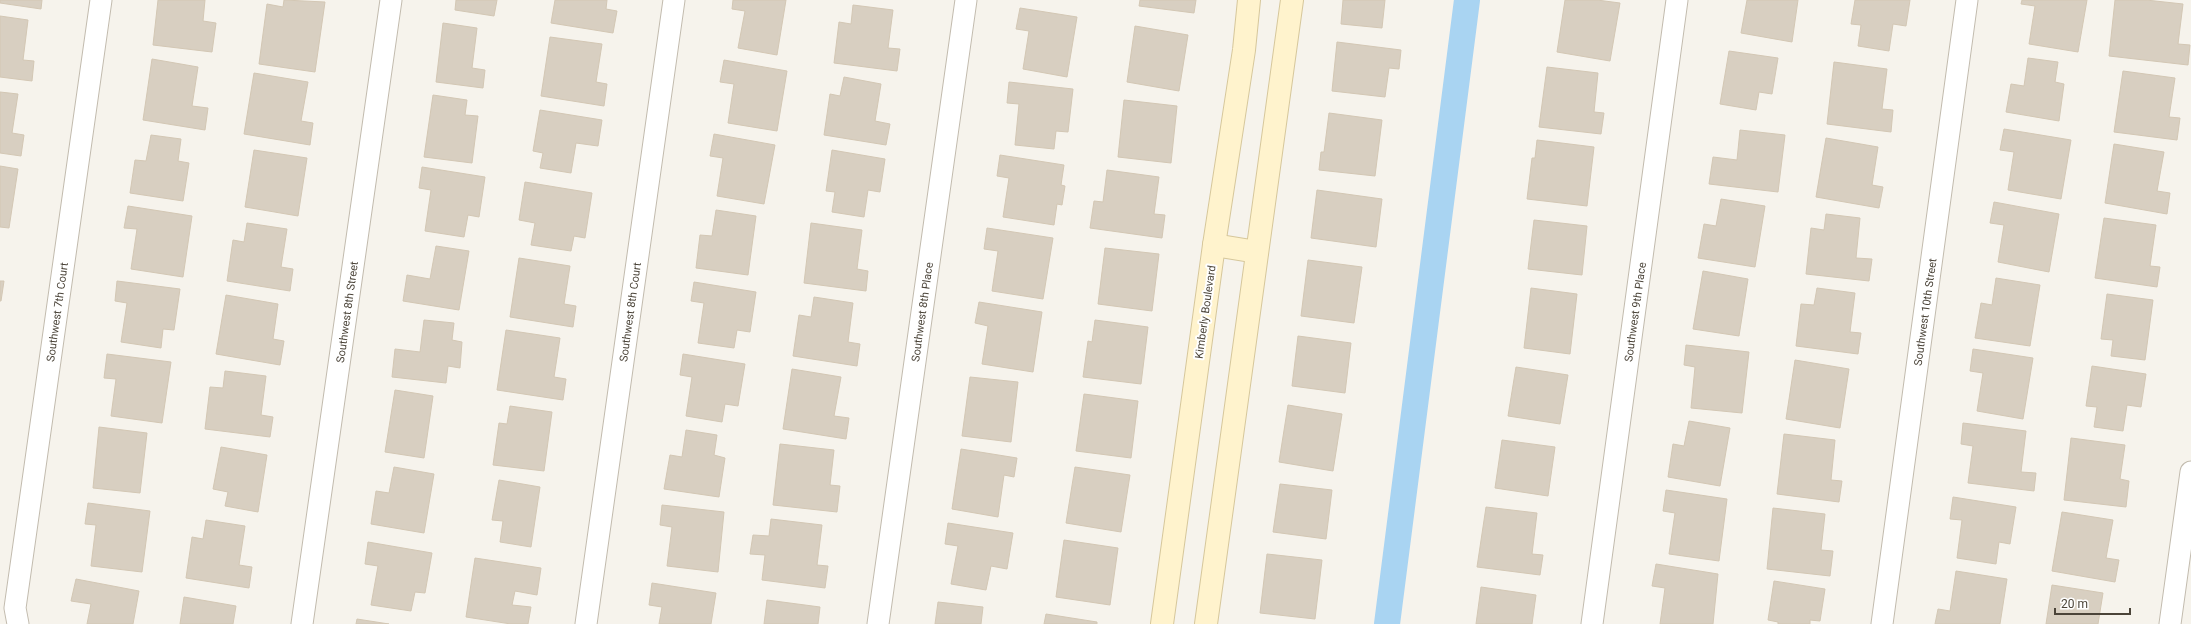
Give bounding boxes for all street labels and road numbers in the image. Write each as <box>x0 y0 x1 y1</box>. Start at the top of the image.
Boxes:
street label: Southwest 10th Street <box>1912 257 1940 367</box>
street label: Southwest 8th Street <box>334 260 361 364</box>
street label: Southwest 7th Court <box>44 261 71 363</box>
street label: Southwest 8th Court <box>617 261 644 363</box>
street label: Southwest 8th Place <box>909 261 936 363</box>
street label: Southwest 9th Place <box>1622 261 1649 363</box>
street label: Kimberly Boulevard <box>1192 264 1218 360</box>

